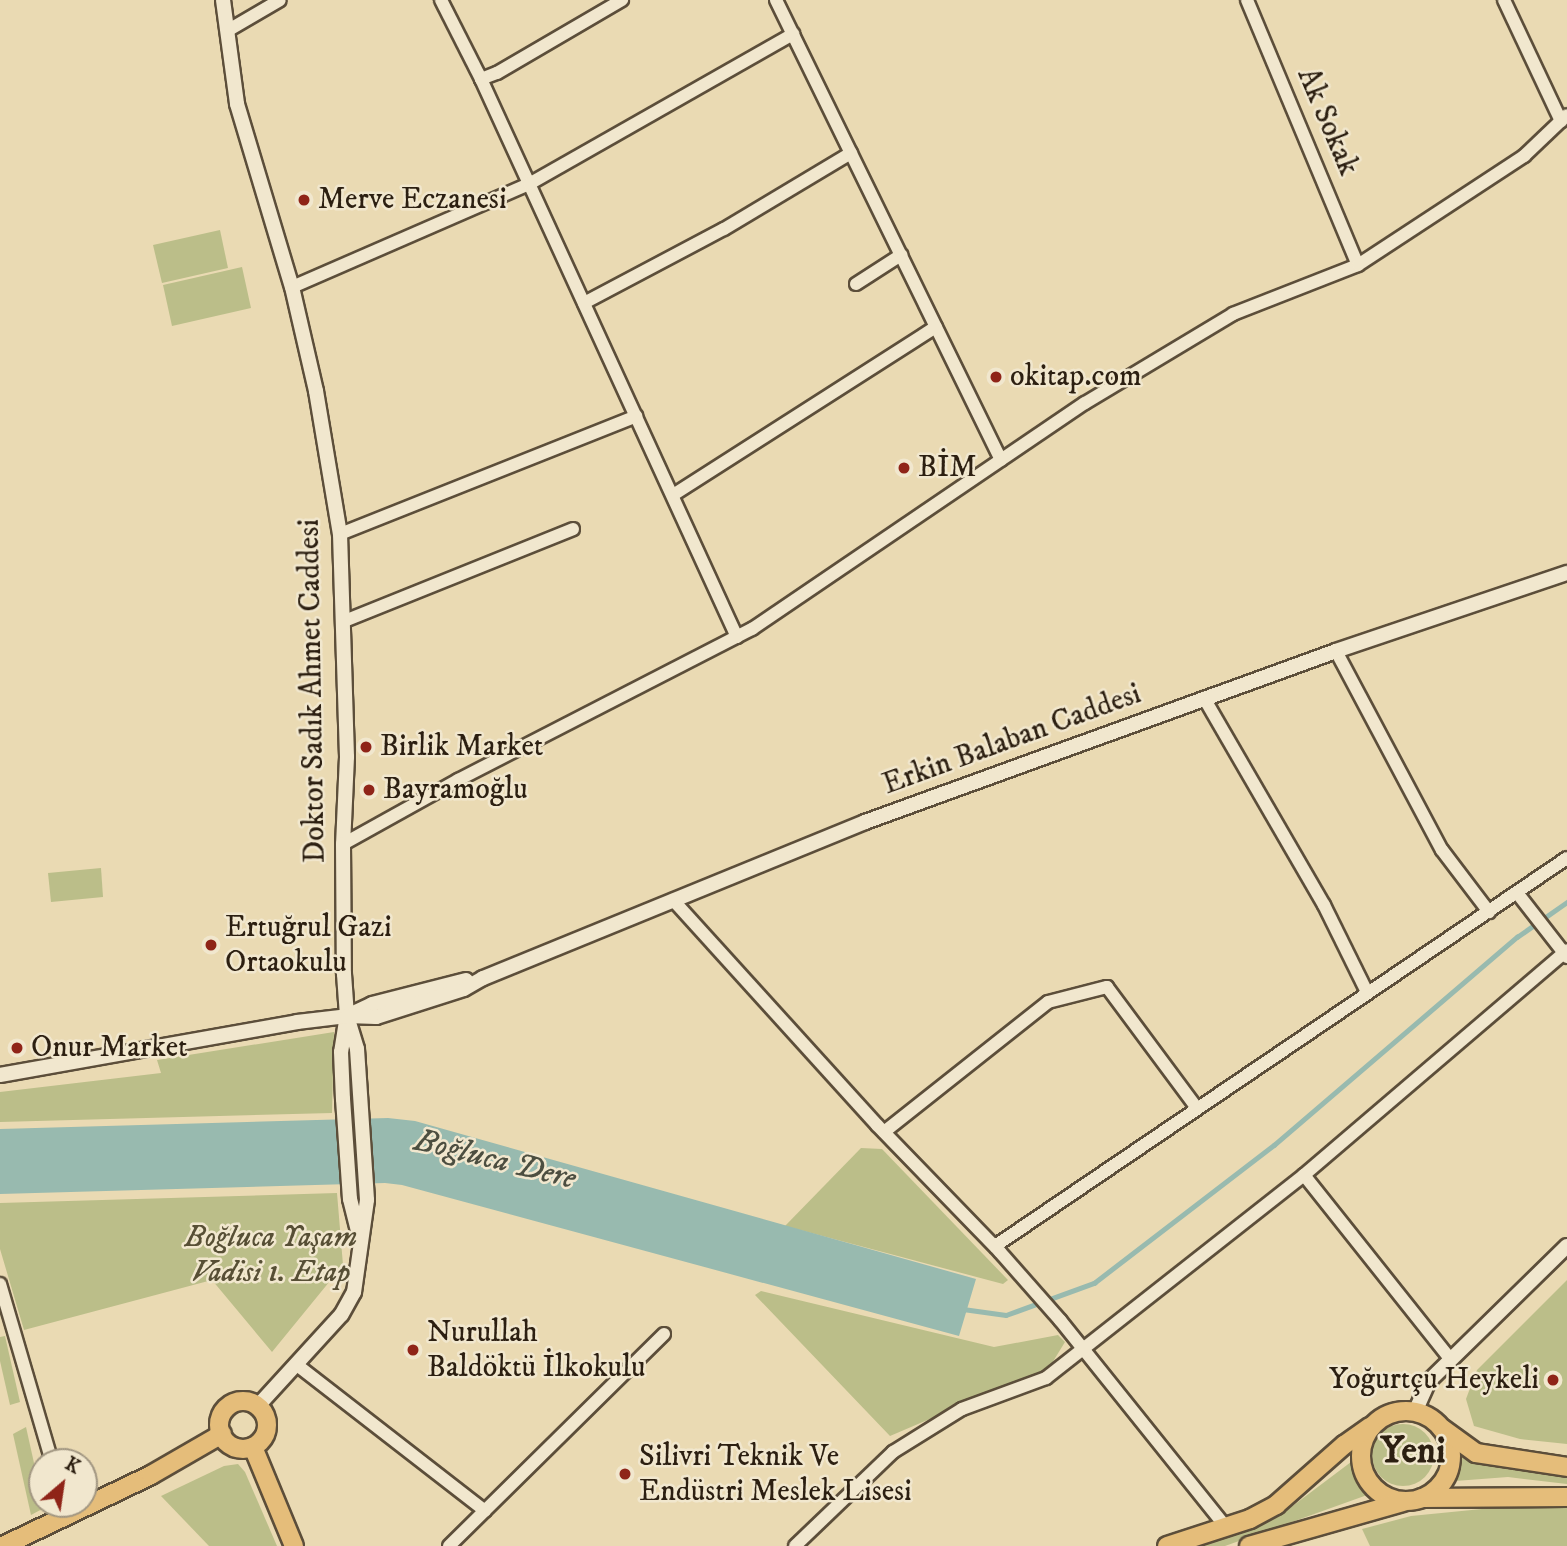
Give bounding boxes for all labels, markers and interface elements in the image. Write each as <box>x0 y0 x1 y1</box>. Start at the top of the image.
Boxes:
street label: Ak Sokak <box>1288 63 1366 181</box>
place label: Merve Eczanesi <box>318 182 507 218</box>
marker: Merve Eczanesi <box>296 192 312 208</box>
place label: okitap.com <box>1010 359 1142 395</box>
marker: okitap.com <box>988 369 1004 385</box>
place label: BİM <box>918 450 977 486</box>
marker: BİM <box>896 460 912 476</box>
street label: Doktor Sadık Ahmet Caddesi <box>292 519 334 863</box>
street label: Erkin Balaban Caddesi <box>878 677 1146 803</box>
place label: Birlik Market <box>380 729 543 765</box>
marker: Birlik Market <box>358 739 374 755</box>
place label: Bayramoğlu <box>383 772 528 808</box>
marker: Bayramoğlu <box>361 782 377 798</box>
place label: Ertuğrul Gazi Ortaokulu <box>225 910 392 981</box>
marker: Ertuğrul Gazi Ortaokulu <box>203 937 219 953</box>
place label: Onur Market <box>31 1030 188 1066</box>
marker: Onur Market <box>9 1040 25 1056</box>
water label: Boğluca Dere <box>411 1121 579 1199</box>
park label: Boğluca Yaşam Vadisi 1. Etap <box>185 1220 357 1290</box>
place label: Nurullah Baldöktü İlkokulu <box>427 1315 645 1386</box>
marker: Nurullah Baldöktü İlkokulu <box>405 1342 421 1358</box>
place label: Yoğurtçu Heykeli <box>1329 1362 1539 1398</box>
marker: Yoğurtçu Heykeli <box>1545 1372 1561 1388</box>
district label: Yeni <box>1380 1430 1446 1474</box>
place label: Silivri Teknik Ve Endüstri Meslek Lisesi <box>639 1439 912 1510</box>
north arrow <box>28 1448 98 1518</box>
text: K <box>61 1453 84 1479</box>
marker: Silivri Teknik Ve Endüstri Meslek Lisesi <box>617 1466 633 1482</box>

